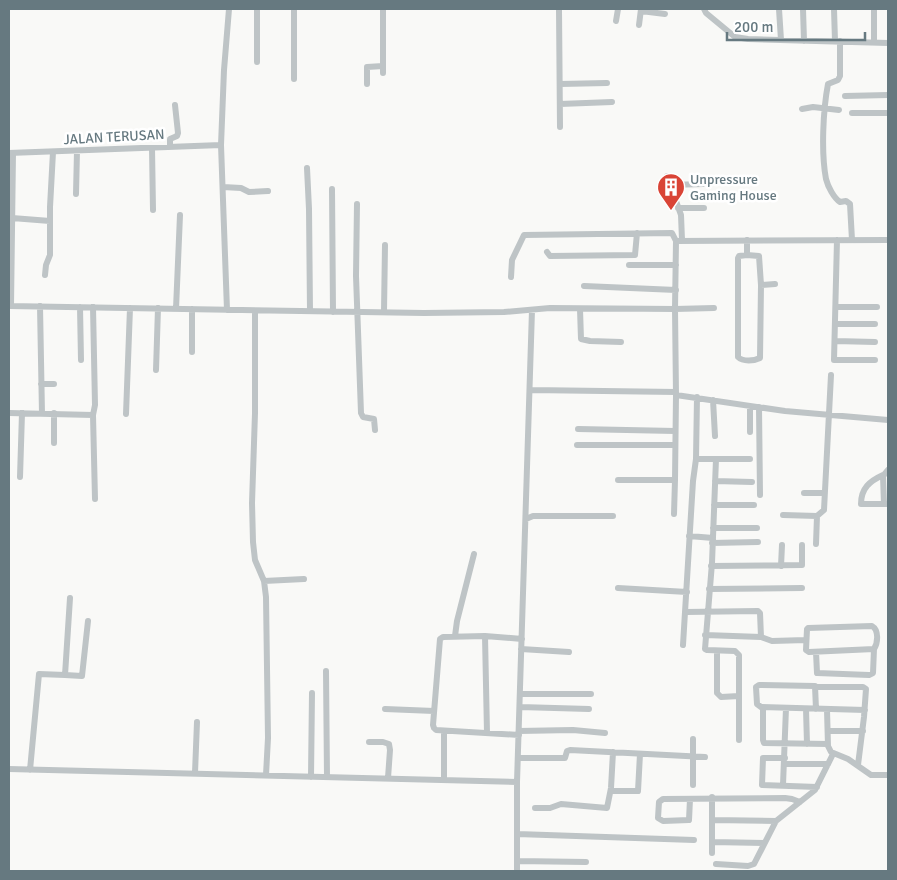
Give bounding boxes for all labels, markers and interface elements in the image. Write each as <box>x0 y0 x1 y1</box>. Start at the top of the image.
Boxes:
scale bar <box>727 10 864 42</box>
text: 200 m <box>734 18 774 36</box>
street label: JALAN TERUSAN <box>63 126 165 148</box>
place label: Unpressure Gaming House <box>690 171 777 204</box>
building icon: Unpressure Gaming House <box>656 172 686 211</box>

